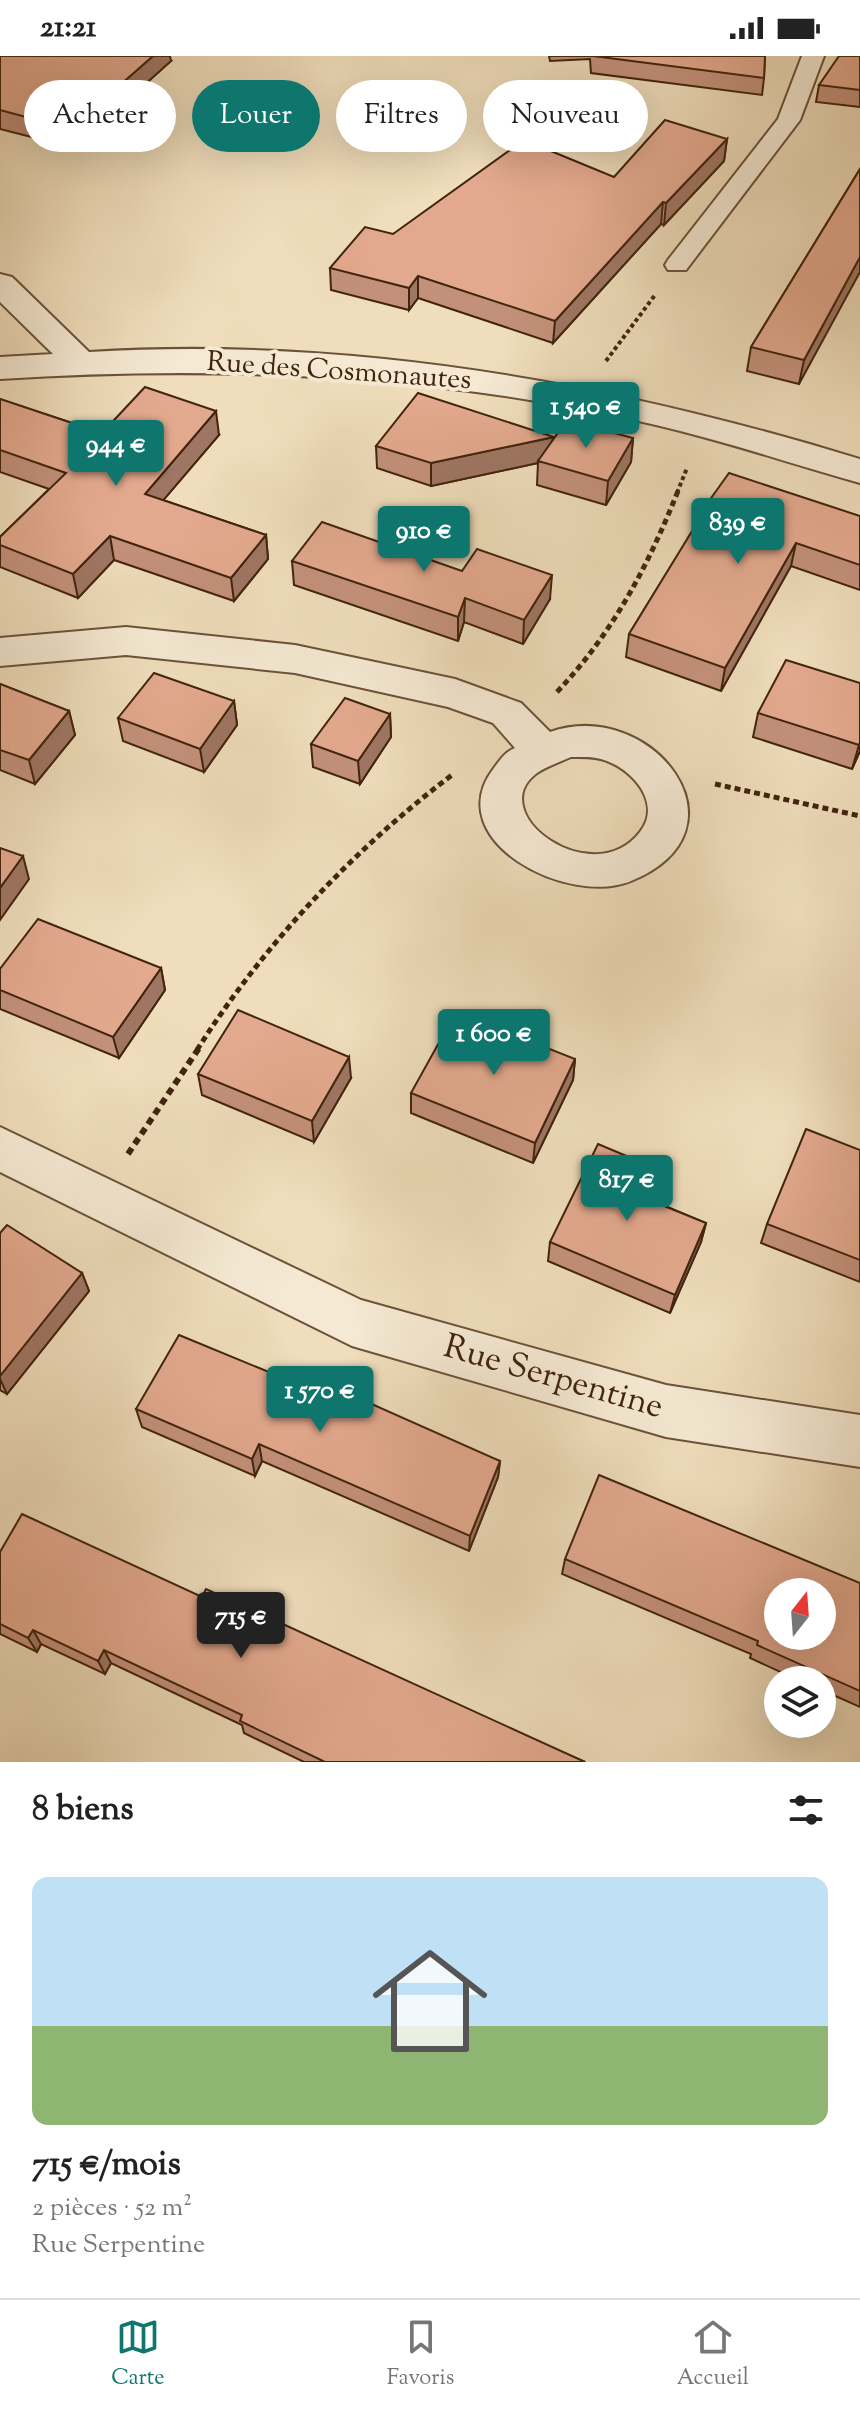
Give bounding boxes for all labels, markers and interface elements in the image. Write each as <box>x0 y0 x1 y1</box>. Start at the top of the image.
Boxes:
text: 21:21 <box>40 7 96 50</box>
chip: Acheter <box>24 80 176 152</box>
chip: Louer <box>192 80 320 152</box>
chip: Filtres <box>336 80 467 152</box>
chip: Nouveau <box>483 80 648 152</box>
street label: Rue des Cosmonautes <box>205 343 473 401</box>
pin: 1 540 € <box>512 382 660 450</box>
text: 1 540 € <box>550 389 622 426</box>
pin: 944 € <box>60 420 172 488</box>
text: 944 € <box>86 427 146 464</box>
pin: 839 € <box>682 498 794 566</box>
text: 839 € <box>709 505 767 542</box>
pin: 910 € <box>368 506 480 574</box>
text: 910 € <box>396 513 452 550</box>
pin: 1 600 € <box>420 1009 568 1077</box>
text: 1 600 € <box>456 1016 532 1053</box>
pin: 817 € <box>571 1155 683 1223</box>
text: 817 € <box>599 1162 655 1199</box>
street label: Rue Serpentine <box>437 1323 669 1433</box>
pin: 1 570 € <box>246 1366 394 1434</box>
text: 1 570 € <box>284 1373 356 1410</box>
north arrow <box>764 1578 836 1650</box>
map controls <box>764 1578 836 1738</box>
pin: 715 € <box>185 1592 297 1660</box>
text: 715 € <box>215 1599 267 1636</box>
button: layers <box>764 1666 836 1738</box>
text: 8 biens <box>32 1786 134 1835</box>
icon: filters <box>784 1788 828 1832</box>
icon: home <box>358 1929 502 2073</box>
text: 715 €/mois <box>32 2141 181 2190</box>
text: 2 pièces · 52 m² <box>32 2190 192 2227</box>
text: Rue Serpentine <box>32 2227 205 2264</box>
tab: Carte <box>111 2315 164 2395</box>
tab: Favoris <box>387 2315 455 2395</box>
tab: Accueil <box>677 2315 749 2395</box>

